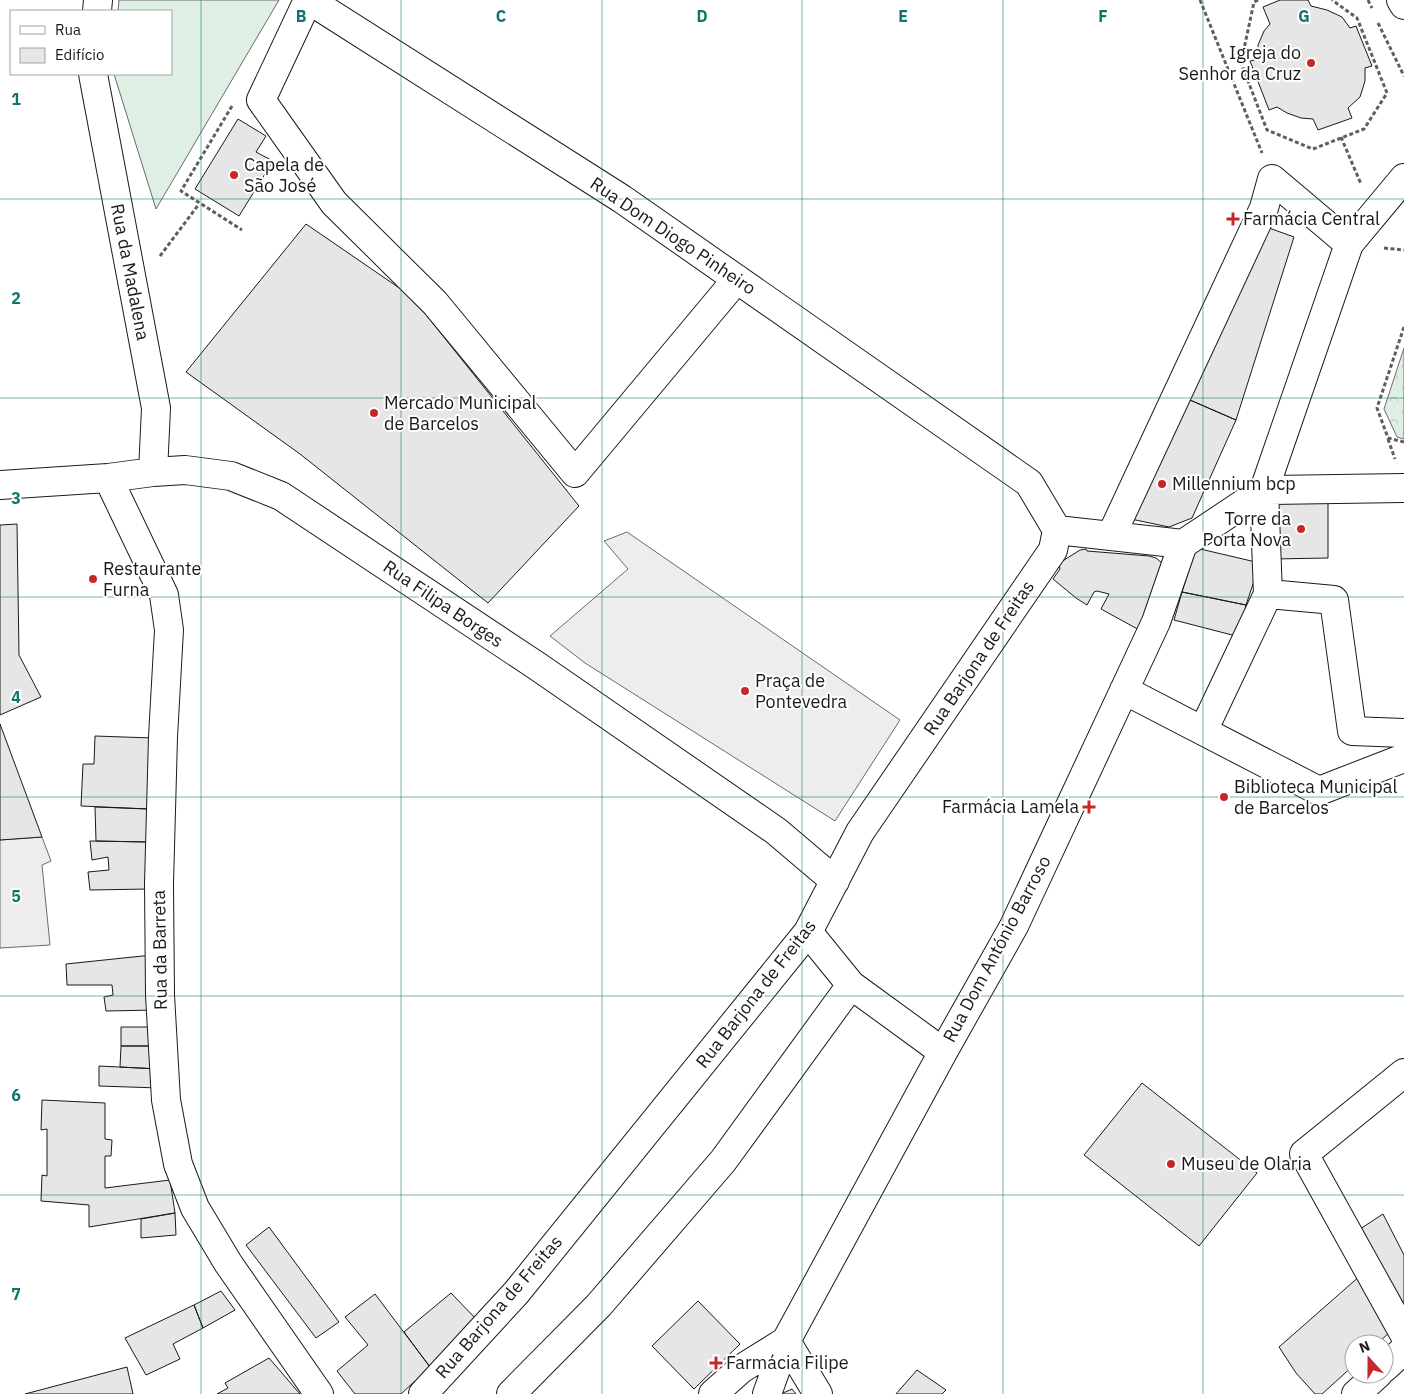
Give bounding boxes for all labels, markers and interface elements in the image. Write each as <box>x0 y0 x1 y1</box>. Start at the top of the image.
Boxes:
text: B <box>296 6 307 26</box>
text: C <box>496 6 506 26</box>
text: D <box>696 6 708 26</box>
text: E <box>898 6 908 26</box>
text: F <box>1098 6 1108 26</box>
text: G <box>1298 6 1310 26</box>
legend <box>10 10 172 75</box>
text: Rua <box>55 20 81 39</box>
place label: Igreja do Senhor da Cruz <box>1179 41 1301 85</box>
text: Edifício <box>55 45 104 64</box>
marker: Igreja do Senhor da Cruz <box>1305 57 1317 69</box>
text: 1 <box>11 89 21 109</box>
place label: Capela de São José <box>244 153 324 197</box>
marker: Capela de São José <box>228 169 240 181</box>
street label: Rua Dom Diogo Pinheiro <box>586 172 761 300</box>
street label: Rua da Madalena <box>106 202 155 343</box>
place label: Farmácia Central <box>1243 207 1380 230</box>
marker: Farmácia Central <box>1227 213 1239 225</box>
text: 2 <box>11 288 21 308</box>
place label: Mercado Municipal de Barcelos <box>384 391 537 435</box>
marker: Mercado Municipal de Barcelos <box>368 407 380 419</box>
place label: Millennium bcp <box>1172 472 1296 495</box>
marker: Millennium bcp <box>1156 478 1168 490</box>
text: 3 <box>11 488 21 508</box>
place label: Torre da Porta Nova <box>1203 507 1291 551</box>
marker: Torre da Porta Nova <box>1295 523 1307 535</box>
street label: Rua Filipa Borges <box>379 555 508 652</box>
place label: Restaurante Furna <box>103 557 202 601</box>
marker: Restaurante Furna <box>87 573 99 585</box>
street label: Rua Barjona de Freitas <box>918 576 1039 740</box>
place label: Praça de Pontevedra <box>755 669 847 713</box>
marker: Praça de Pontevedra <box>739 685 751 697</box>
text: 4 <box>11 687 21 707</box>
place label: Biblioteca Municipal de Barcelos <box>1234 775 1397 819</box>
marker: Biblioteca Municipal de Barcelos <box>1218 791 1230 803</box>
place label: Farmácia Lamela <box>942 795 1079 818</box>
marker: Farmácia Lamela <box>1083 801 1095 813</box>
street label: Rua Dom António Barroso <box>938 851 1056 1046</box>
text: 5 <box>11 886 21 906</box>
street label: Rua da Barreta <box>147 889 172 1010</box>
street label: Rua Barjona de Freitas <box>690 915 821 1073</box>
text: 6 <box>11 1085 21 1105</box>
place label: Museu de Olaria <box>1181 1152 1312 1175</box>
marker: Museu de Olaria <box>1165 1158 1177 1170</box>
street label: Rua Barjona de Freitas <box>430 1230 567 1383</box>
text: 7 <box>11 1284 21 1304</box>
north arrow <box>1344 1334 1394 1384</box>
text: N <box>1356 1337 1372 1357</box>
place label: Farmácia Filipe <box>726 1351 849 1374</box>
marker: Farmácia Filipe <box>710 1357 722 1369</box>

